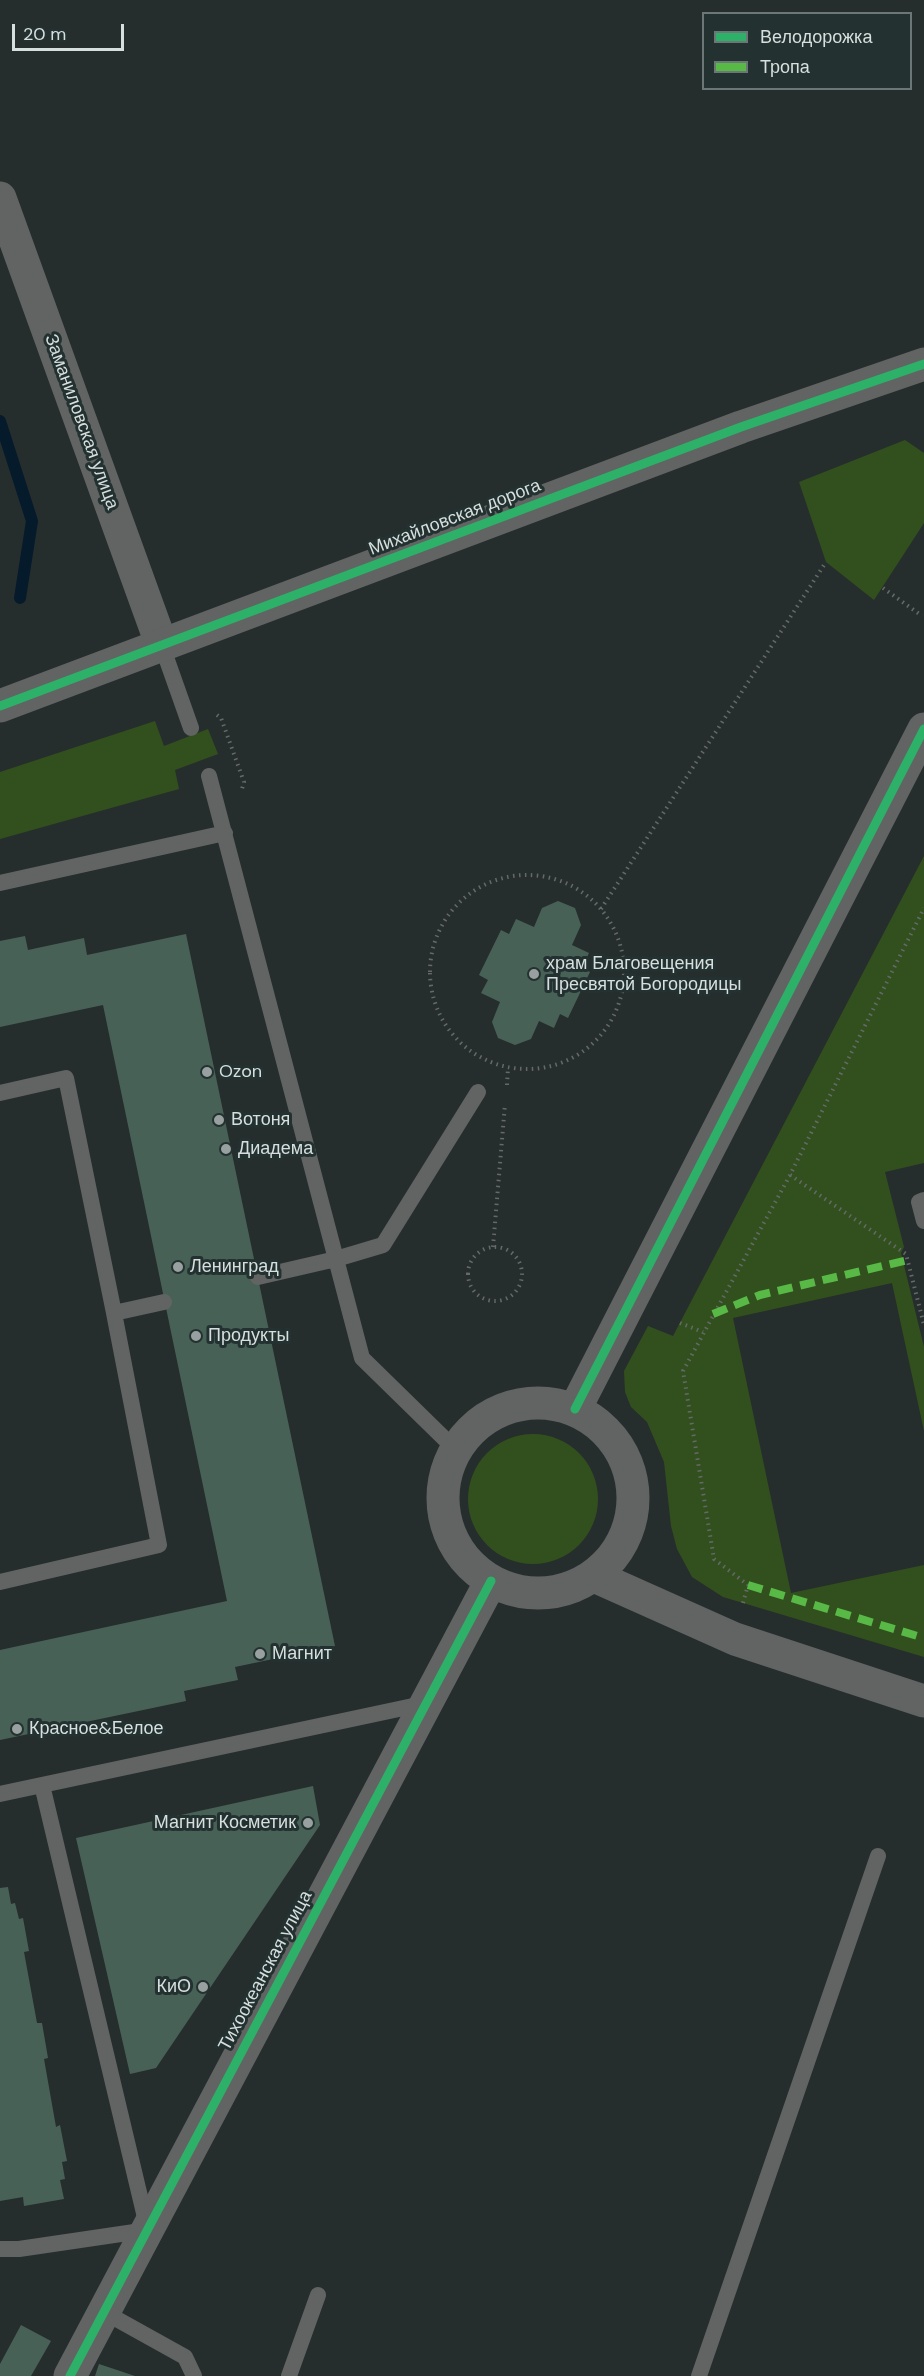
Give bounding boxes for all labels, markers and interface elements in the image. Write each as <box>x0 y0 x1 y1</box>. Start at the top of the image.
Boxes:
scale bar <box>15 12 128 50</box>
legend <box>702 12 912 90</box>
text: 20 m <box>23 22 66 46</box>
text: Велодорожка <box>760 25 872 49</box>
text: Тропа <box>760 55 810 79</box>
street label: Заманиловская улица <box>39 332 123 512</box>
street label: Михайловская дорога <box>366 475 544 561</box>
place label: храм Благовещения Пресвятой Богородицы <box>546 953 741 996</box>
marker: храм Благовещения Пресвятой Богородицы <box>527 967 541 981</box>
place label: Ozon <box>219 1061 262 1083</box>
marker: Ozon <box>200 1065 214 1079</box>
place label: Вотоня <box>231 1109 290 1131</box>
marker: Вотоня <box>212 1113 226 1127</box>
place label: Диадема <box>238 1138 313 1160</box>
marker: Диадема <box>219 1142 233 1156</box>
place label: Ленинград <box>190 1256 279 1278</box>
marker: Ленинград <box>171 1260 185 1274</box>
place label: Продукты <box>208 1325 289 1347</box>
marker: Продукты <box>189 1329 203 1343</box>
place label: Магнит <box>272 1643 332 1665</box>
marker: Магнит <box>253 1647 267 1661</box>
place label: Красное&Белое <box>29 1718 164 1740</box>
marker: Красное&Белое <box>10 1722 24 1736</box>
place label: Магнит Косметик <box>154 1812 296 1834</box>
marker: Магнит Косметик <box>301 1816 315 1830</box>
street label: Тихоокеанская улица <box>215 1887 317 2055</box>
place label: КиО <box>156 1976 191 1998</box>
marker: КиО <box>196 1980 210 1994</box>

